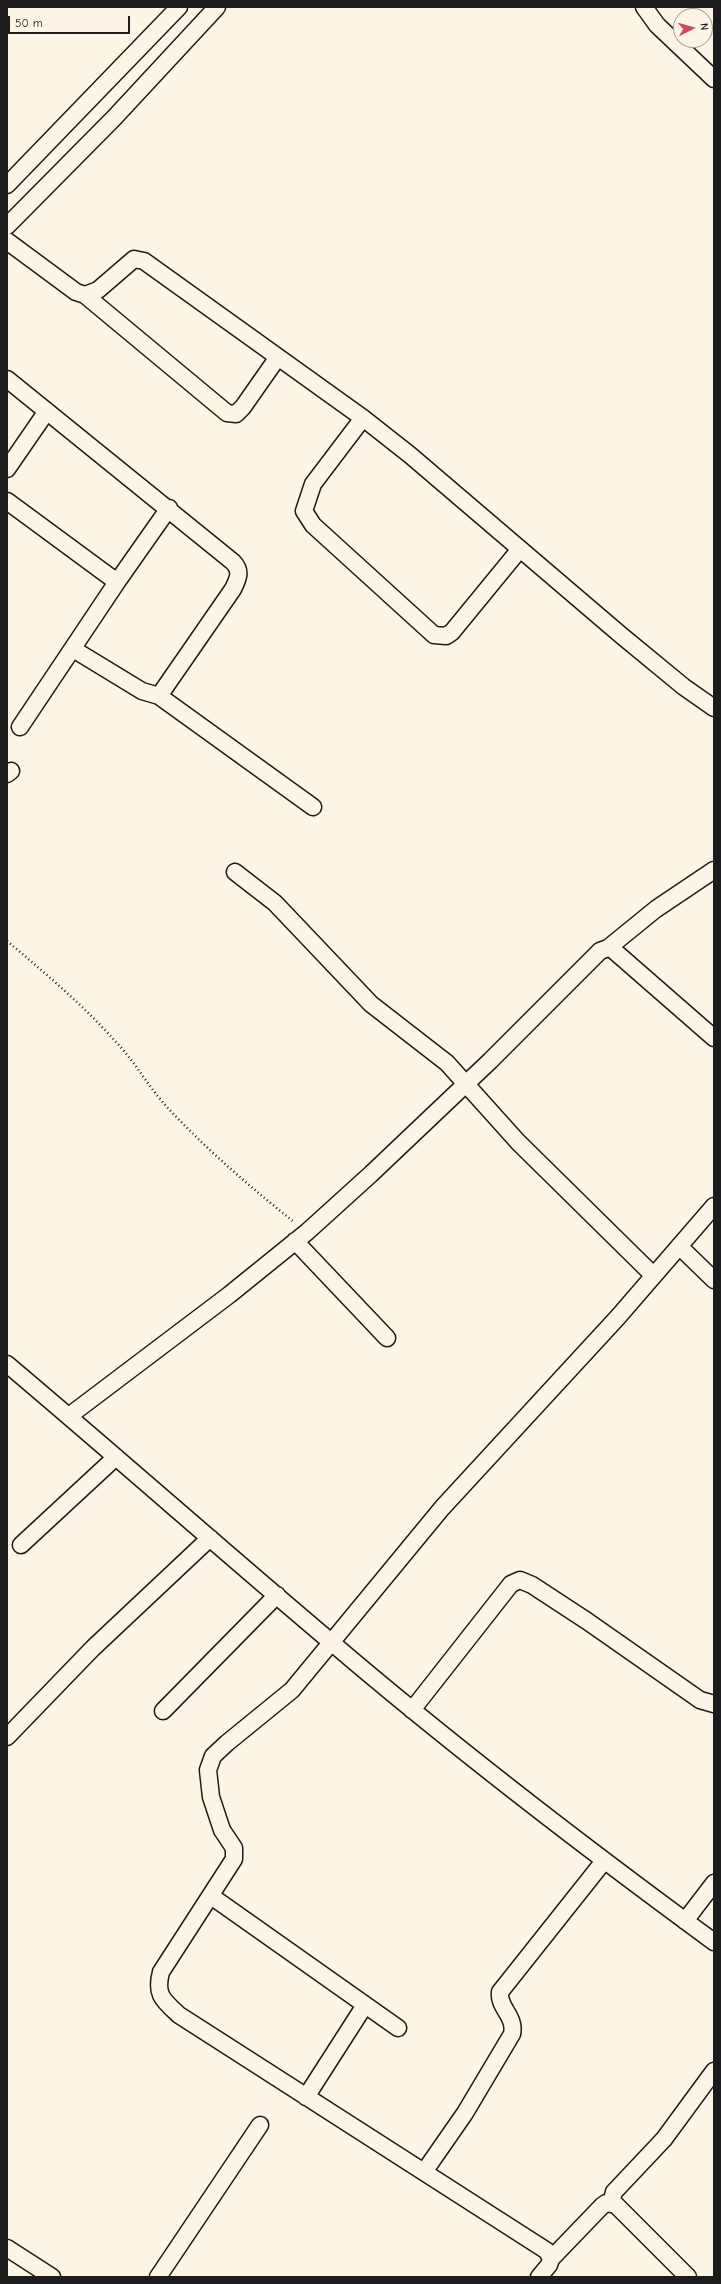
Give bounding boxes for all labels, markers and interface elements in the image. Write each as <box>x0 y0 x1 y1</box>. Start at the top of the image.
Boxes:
scale bar <box>10 8 132 34</box>
north arrow <box>673 8 713 48</box>
text: 50 m <box>15 16 43 30</box>
text: N <box>698 23 711 31</box>

